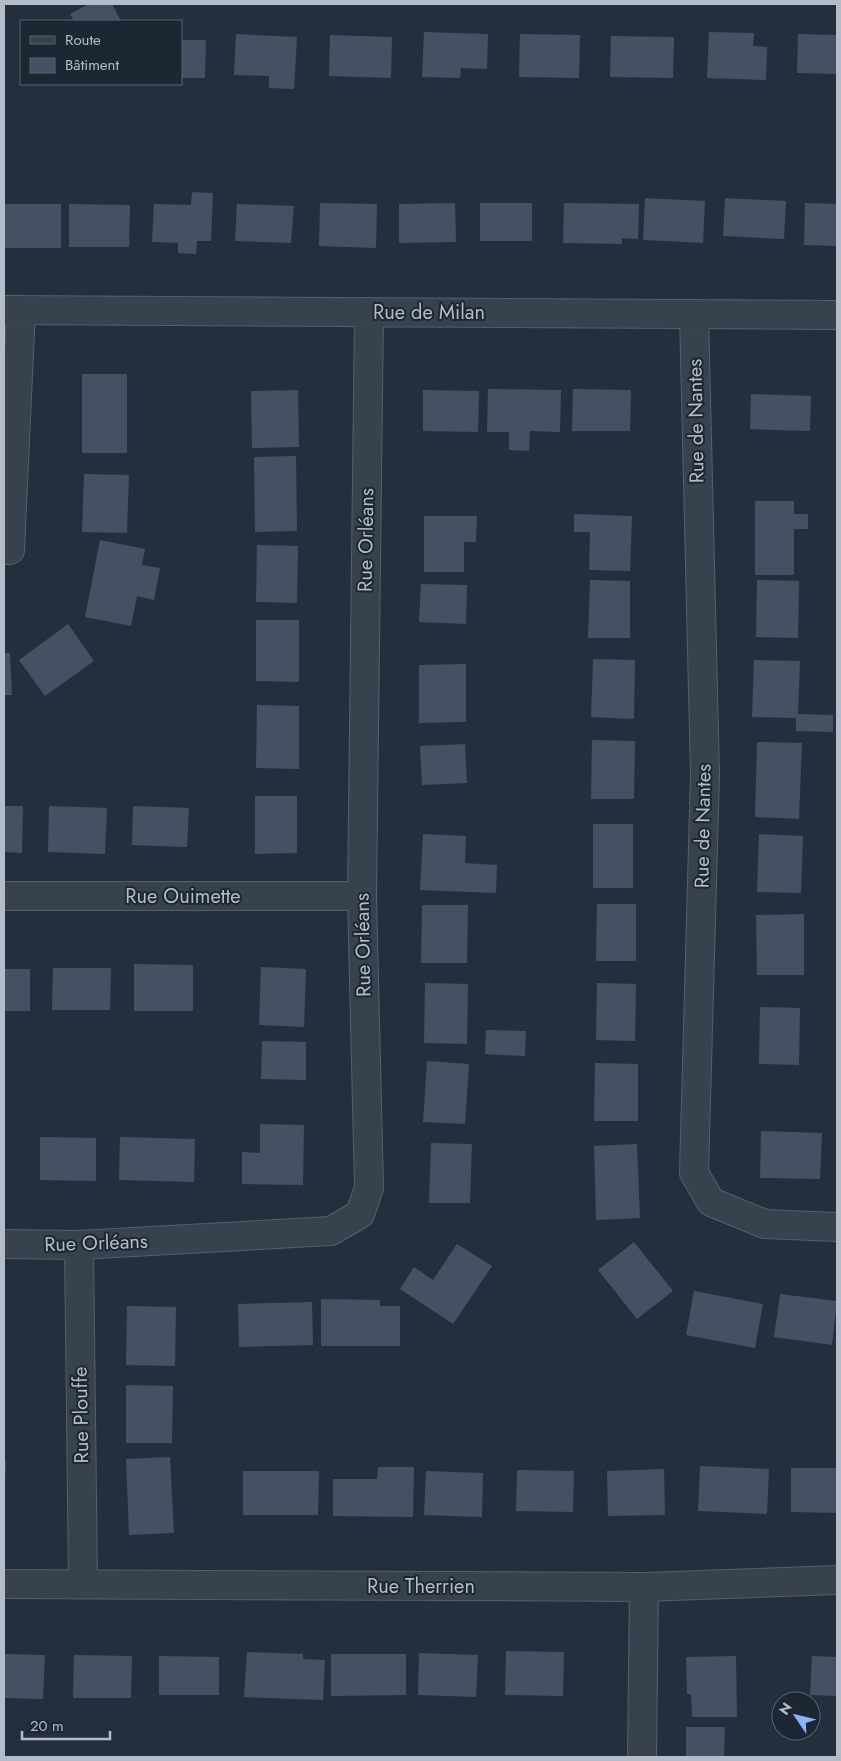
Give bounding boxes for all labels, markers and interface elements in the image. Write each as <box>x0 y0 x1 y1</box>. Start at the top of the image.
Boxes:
legend <box>20 20 182 85</box>
text: Route <box>65 29 101 51</box>
text: Bâtiment <box>65 54 119 76</box>
street label: Rue de Milan <box>373 298 485 327</box>
street label: Rue de Nantes <box>680 359 712 483</box>
street label: Rue Orléans <box>351 488 381 592</box>
street label: Rue de Nantes <box>687 764 719 888</box>
street label: Rue Ouimette <box>125 882 241 911</box>
street label: Rue Orléans <box>348 893 378 997</box>
street label: Rue Orléans <box>44 1227 148 1259</box>
street label: Rue Plouffe <box>66 1366 96 1464</box>
street label: Rue Therrien <box>367 1572 475 1601</box>
north arrow <box>771 1691 821 1741</box>
text: N <box>774 1698 797 1719</box>
scale bar <box>22 1708 110 1740</box>
text: 20 m <box>30 1715 64 1737</box>

